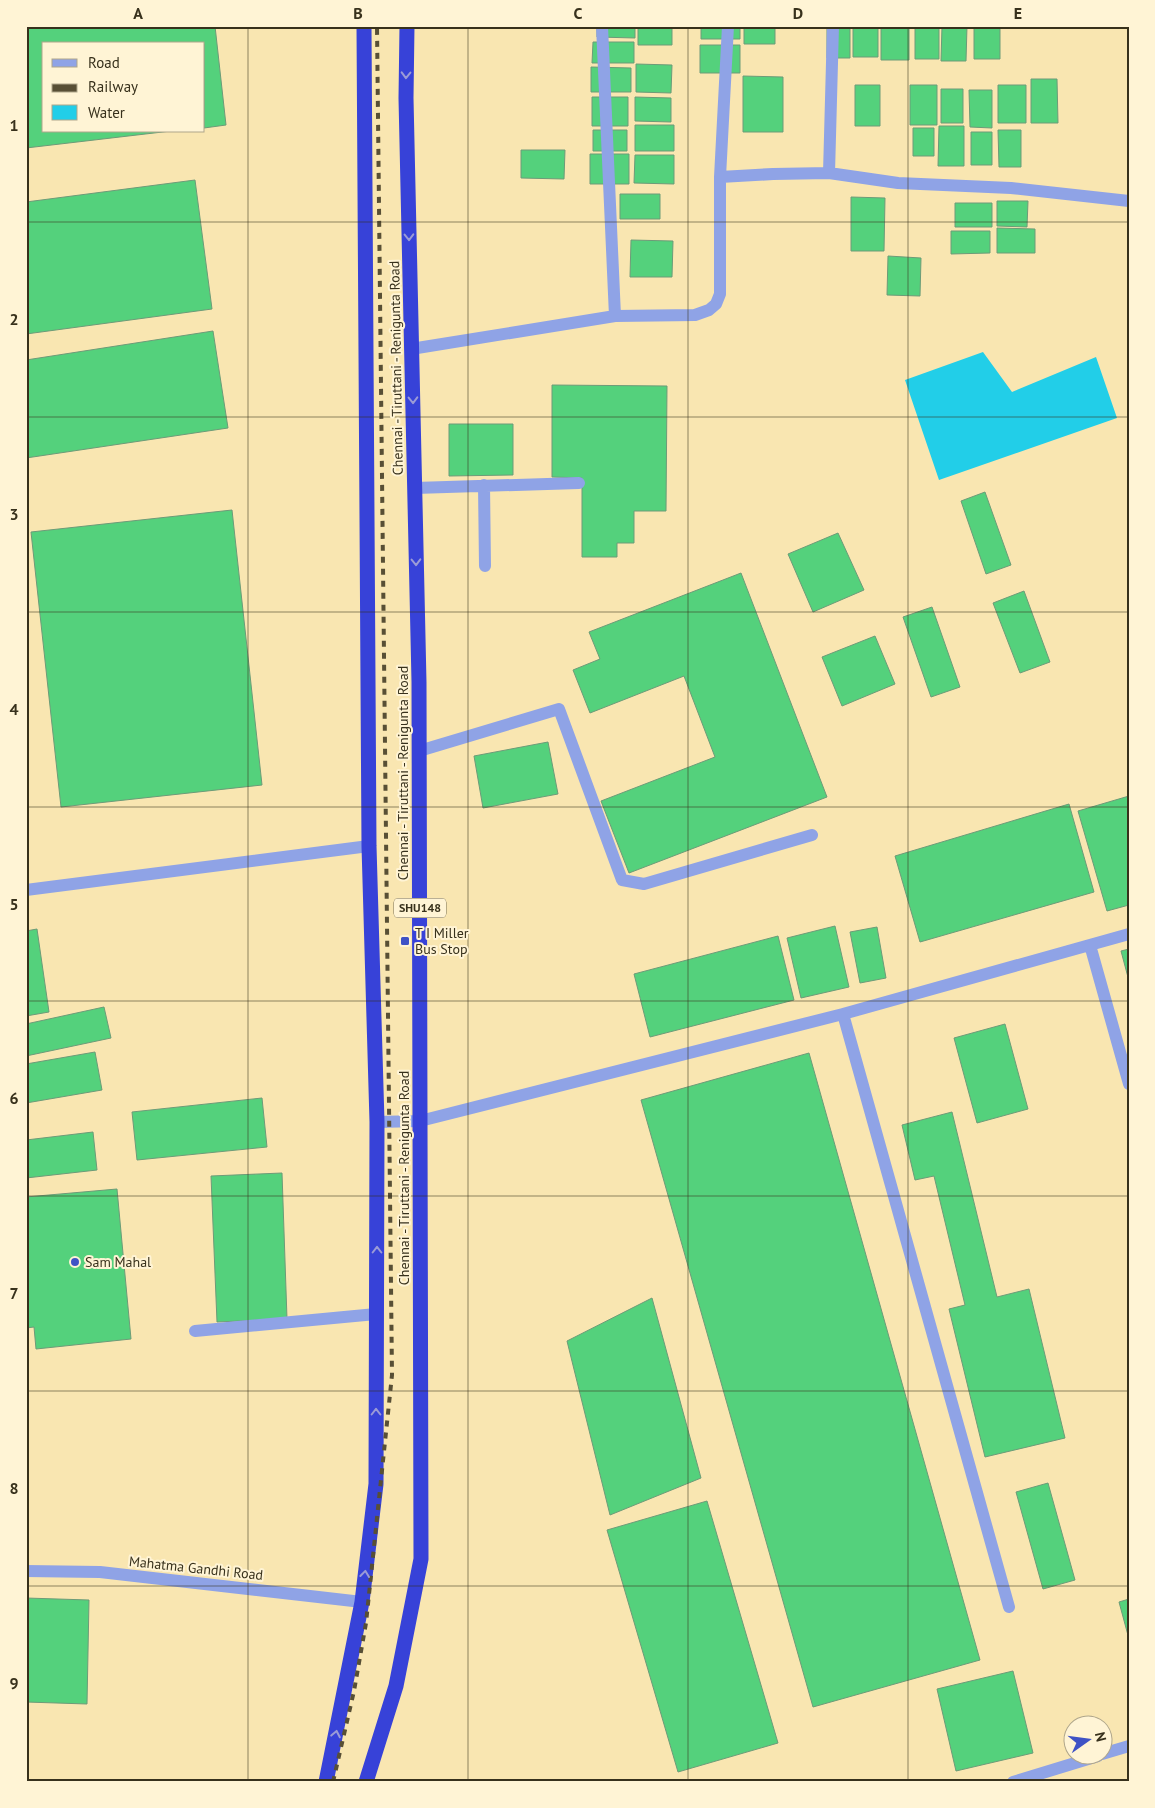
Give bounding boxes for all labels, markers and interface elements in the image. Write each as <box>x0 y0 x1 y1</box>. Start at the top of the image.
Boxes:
text: A <box>133 3 143 23</box>
text: B <box>353 3 363 23</box>
text: C <box>574 3 583 23</box>
text: D <box>793 3 803 23</box>
text: E <box>1014 3 1022 23</box>
legend <box>42 42 205 132</box>
text: Road <box>88 53 120 72</box>
one-way arrow <box>401 71 412 79</box>
text: Railway <box>88 77 138 96</box>
text: Water <box>88 103 125 122</box>
text: 1 <box>9 115 19 135</box>
one-way arrow <box>404 234 414 242</box>
street label: Chennai - Tiruttani - Renigunta Road <box>385 261 407 475</box>
text: 2 <box>9 309 19 329</box>
one-way arrow <box>407 396 418 404</box>
text: 3 <box>9 504 19 524</box>
one-way arrow <box>411 559 422 567</box>
street label: Chennai - Tiruttani - Renigunta Road <box>394 666 412 880</box>
text: 4 <box>9 699 19 719</box>
text: 5 <box>9 894 19 914</box>
road number: SHU148 <box>394 898 446 918</box>
place label: T I Miller Bus Stop <box>415 924 469 958</box>
marker: T I Miller Bus Stop <box>399 935 411 947</box>
street label: Chennai - Tiruttani - Renigunta Road <box>395 1071 413 1285</box>
text: 6 <box>9 1088 19 1108</box>
one-way arrow <box>372 1246 382 1254</box>
place label: Sam Mahal <box>85 1253 151 1271</box>
marker: Sam Mahal <box>69 1256 81 1268</box>
text: 7 <box>9 1283 19 1303</box>
one-way arrow <box>371 1408 381 1416</box>
text: 8 <box>9 1478 19 1498</box>
street label: Mahatma Gandhi Road <box>128 1552 264 1584</box>
one-way arrow <box>359 1570 370 1578</box>
text: 9 <box>9 1673 19 1693</box>
north arrow <box>1062 1716 1112 1766</box>
one-way arrow <box>331 1730 341 1739</box>
text: N <box>1091 1730 1110 1743</box>

